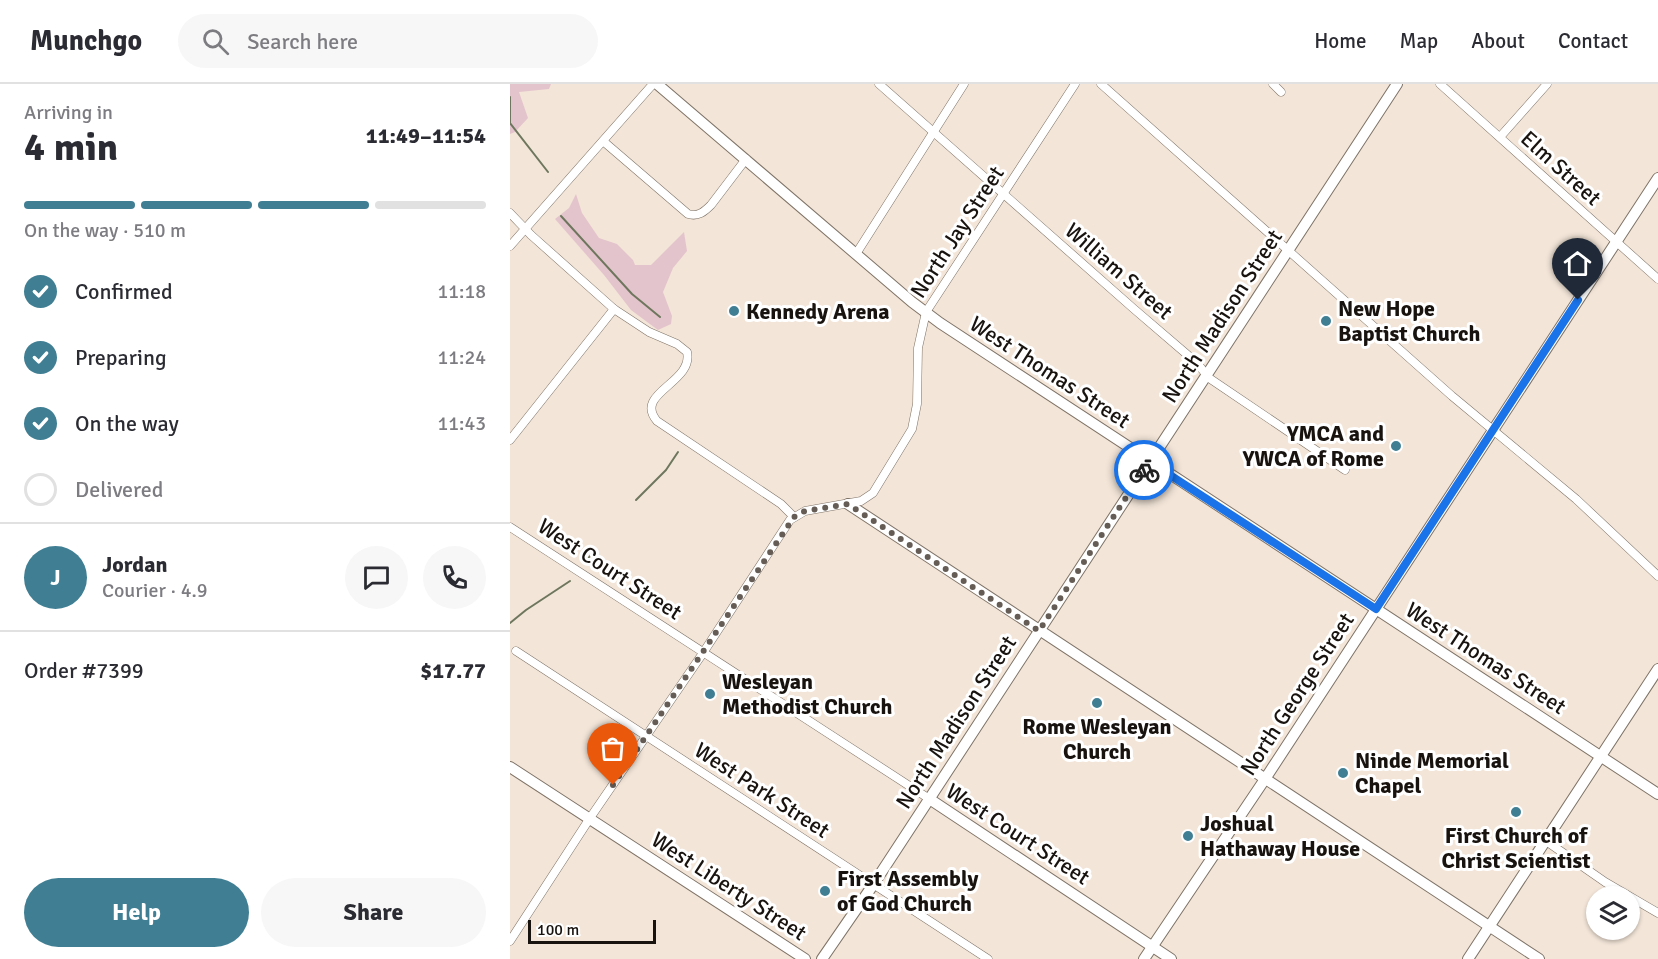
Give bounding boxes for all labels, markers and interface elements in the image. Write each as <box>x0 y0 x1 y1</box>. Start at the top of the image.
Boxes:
search box <box>178 14 598 68</box>
text: Munchgo <box>30 24 142 58</box>
icon: search <box>199 25 232 58</box>
text: Search here <box>247 28 358 55</box>
text: Home <box>1314 28 1367 54</box>
text: Map <box>1400 28 1438 54</box>
text: About <box>1471 28 1525 54</box>
text: Contact <box>1558 28 1628 54</box>
text: Arriving in <box>24 100 113 125</box>
text: 11:49–11:54 <box>366 122 486 149</box>
text: 4 min <box>24 123 118 171</box>
street label: Elm Street <box>1515 125 1607 211</box>
street label: North Jay Street <box>904 161 1010 303</box>
street label: William Street <box>1060 217 1179 325</box>
text: On the way · 510 m <box>24 218 186 243</box>
street label: North Madison Street <box>1156 224 1288 408</box>
pin <box>1552 238 1603 300</box>
icon: home <box>1561 247 1594 280</box>
icon: check <box>24 275 57 308</box>
text: Confirmed <box>75 278 173 305</box>
text: 11:18 <box>437 279 486 304</box>
place label: New Hope Baptist Church <box>1338 295 1481 347</box>
place label: Kennedy Arena <box>746 298 890 325</box>
marker: Kennedy Arena <box>727 304 741 318</box>
street label: West Thomas Street <box>965 310 1135 434</box>
marker: New Hope Baptist Church <box>1319 314 1333 328</box>
icon: check <box>24 341 57 374</box>
text: Preparing <box>75 344 167 371</box>
text: 11:24 <box>437 345 486 370</box>
icon: check <box>24 407 57 440</box>
text: On the way <box>75 410 179 437</box>
text: 11:43 <box>437 411 486 436</box>
place label: YMCA and YWCA of Rome <box>1241 420 1384 472</box>
marker: YMCA and YWCA of Rome <box>1389 439 1403 453</box>
courier <box>1114 440 1174 500</box>
icon: bike <box>1128 454 1161 487</box>
text: Delivered <box>75 476 163 503</box>
street label: West Court Street <box>533 512 687 626</box>
button: chat <box>345 546 408 609</box>
button: phone <box>423 546 486 609</box>
text: Jordan <box>102 551 168 578</box>
text: J <box>50 564 61 591</box>
text: Courier · 4.9 <box>102 578 208 603</box>
street label: West Thomas Street <box>1401 596 1571 720</box>
street label: North George Street <box>1234 607 1360 781</box>
street label: North Madison Street <box>890 630 1022 814</box>
text: Order #7399 <box>24 657 144 684</box>
text: $17.77 <box>420 657 486 684</box>
place label: Wesleyan Methodist Church <box>722 668 892 720</box>
marker: Wesleyan Methodist Church <box>703 687 717 701</box>
marker: Rome Wesleyan Church <box>1090 696 1104 710</box>
place label: Rome Wesleyan Church <box>1022 713 1172 765</box>
pin <box>587 723 638 785</box>
icon: bag <box>596 732 629 765</box>
street label: West Park Street <box>689 736 835 844</box>
place label: Ninde Memorial Chapel <box>1355 747 1509 799</box>
marker: Ninde Memorial Chapel <box>1336 766 1350 780</box>
street label: West Court Street <box>941 777 1095 891</box>
marker: First Church of Christ Scientist <box>1509 805 1523 819</box>
place label: Joshual Hathaway House <box>1200 810 1360 862</box>
place label: First Church of Christ Scientist <box>1441 822 1591 874</box>
street label: West Liberty Street <box>646 826 812 946</box>
marker: Joshual Hathaway House <box>1181 829 1195 843</box>
place label: First Assembly of God Church <box>837 865 979 917</box>
button: Help <box>24 878 249 947</box>
button: Share <box>261 878 486 947</box>
marker: First Assembly of God Church <box>818 884 832 898</box>
map controls <box>1586 886 1640 940</box>
button: layers <box>1586 886 1640 940</box>
scale bar <box>528 917 656 944</box>
text: 100 m <box>537 920 579 940</box>

